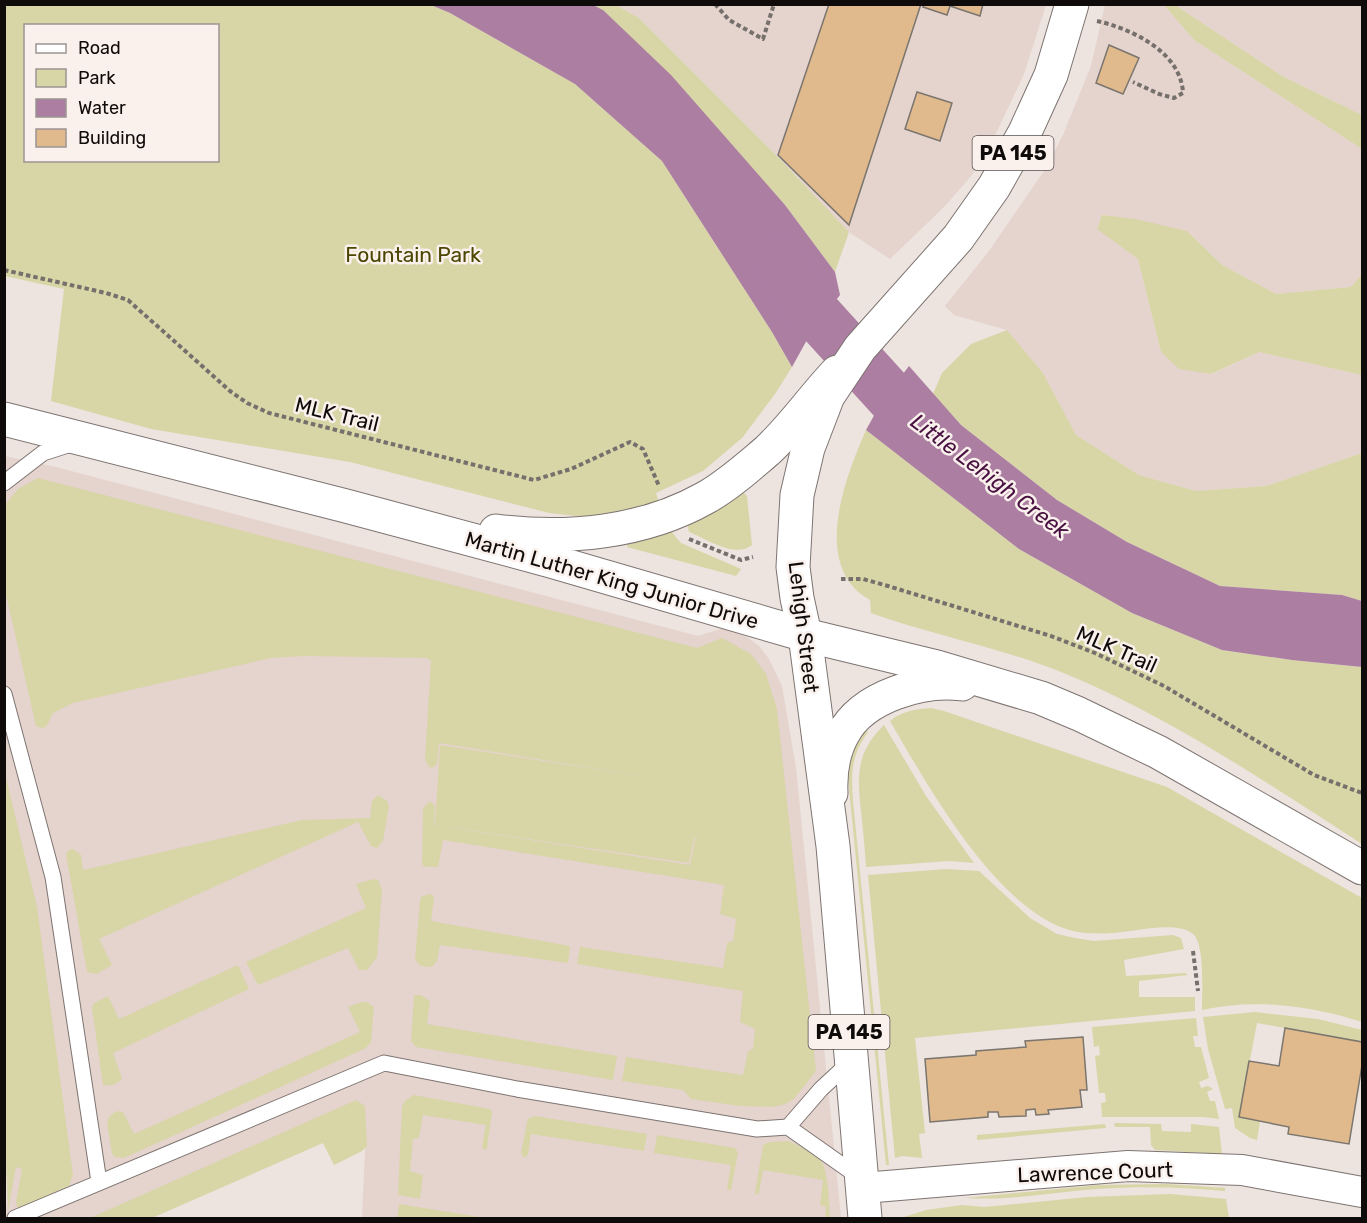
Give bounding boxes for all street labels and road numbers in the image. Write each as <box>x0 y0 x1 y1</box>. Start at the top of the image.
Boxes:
road number: PA 145 <box>972 136 1054 170</box>
street label: MLK Trail <box>292 392 382 436</box>
street label: Martin Luther King Junior Drive <box>462 526 762 634</box>
street label: Lehigh Street <box>784 560 824 694</box>
street label: MLK Trail <box>1073 620 1161 678</box>
road number: PA 145 <box>808 1015 890 1049</box>
street label: Lawrence Court <box>1017 1157 1173 1187</box>

